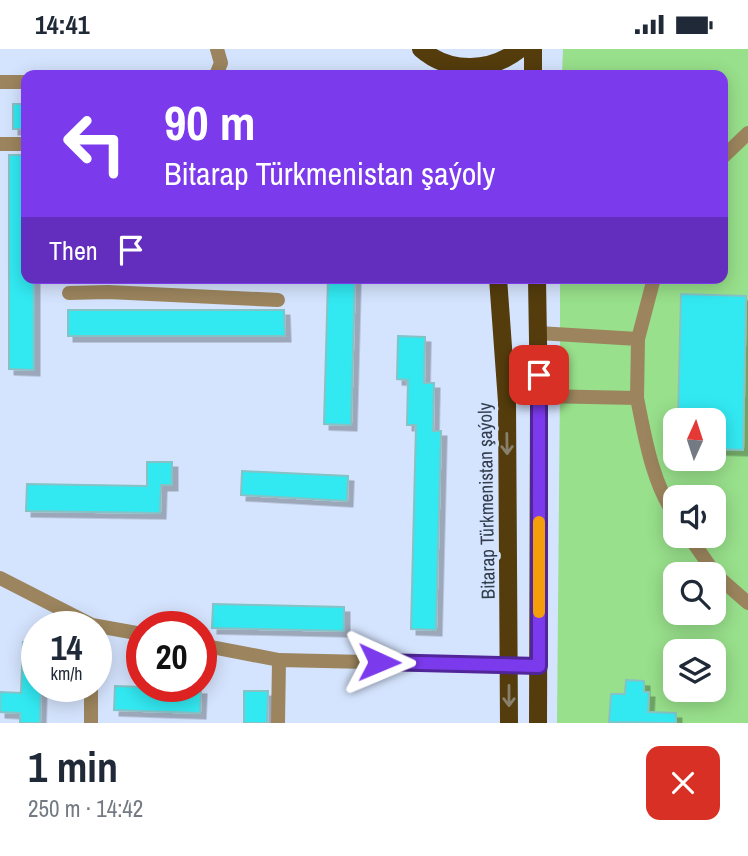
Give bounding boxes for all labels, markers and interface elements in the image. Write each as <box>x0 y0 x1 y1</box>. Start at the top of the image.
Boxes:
text: 14:41 <box>35 7 90 42</box>
text: 90 m <box>164 89 256 155</box>
icon: left <box>49 98 140 189</box>
text: Bitarap Türkmenistan şaýoly <box>164 152 495 195</box>
icon: arrive <box>112 231 150 269</box>
text: Then <box>49 233 98 268</box>
pin <box>509 345 569 405</box>
icon: arrive <box>520 356 558 394</box>
street label: Bitarap Türkmenistan şaýoly <box>471 402 501 600</box>
north arrow <box>663 408 726 471</box>
map controls <box>663 408 726 702</box>
one-way arrow <box>500 432 514 455</box>
button: sound <box>663 485 726 548</box>
button: search <box>663 562 726 625</box>
speed limit sign: 20 <box>126 611 217 702</box>
text: 14 <box>51 624 82 671</box>
position arrow <box>342 625 416 699</box>
button: layers <box>663 639 726 702</box>
text: km/h <box>51 661 83 686</box>
one-way arrow <box>502 684 516 707</box>
text: 1 min <box>28 739 118 795</box>
button: close <box>646 746 720 820</box>
text: 250 m · 14:42 <box>28 793 143 824</box>

